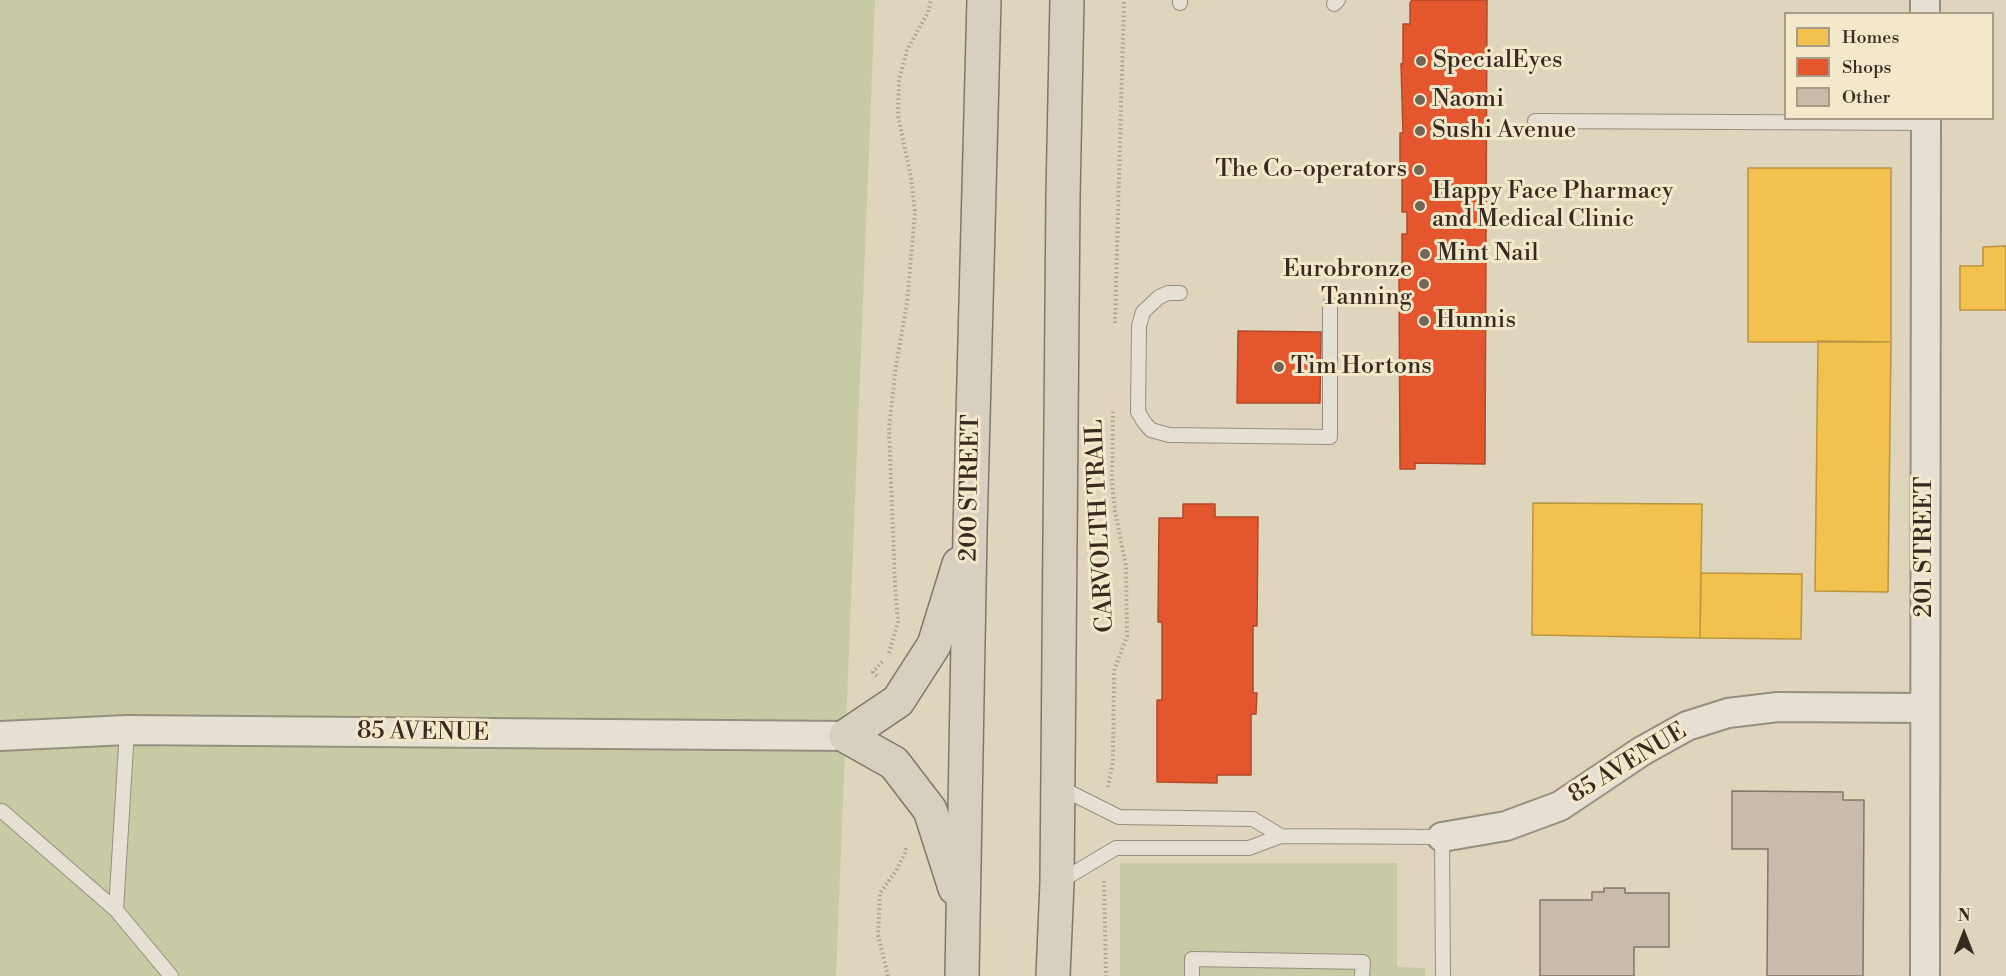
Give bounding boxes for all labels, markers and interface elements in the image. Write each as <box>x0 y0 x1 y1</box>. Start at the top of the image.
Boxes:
legend <box>1784 12 1994 120</box>
text: Homes <box>1842 26 1899 49</box>
place label: SpecialEyes <box>1433 47 1563 75</box>
marker: SpecialEyes <box>1414 54 1428 68</box>
text: Shops <box>1842 56 1891 79</box>
place label: Naomi <box>1432 86 1504 114</box>
text: Other <box>1842 86 1890 109</box>
marker: Naomi <box>1413 93 1427 107</box>
place label: Sushi Avenue <box>1432 117 1576 145</box>
marker: Sushi Avenue <box>1413 124 1427 138</box>
place label: The Co-operators <box>1215 156 1407 184</box>
marker: The Co-operators <box>1412 163 1426 177</box>
place label: Happy Face Pharmacy and Medical Clinic <box>1432 178 1674 234</box>
marker: Happy Face Pharmacy and Medical Clinic <box>1413 199 1427 213</box>
place label: Mint Nail <box>1437 240 1539 268</box>
marker: Mint Nail <box>1418 247 1432 261</box>
place label: Eurobronze Tanning <box>1283 256 1412 312</box>
marker: Eurobronze Tanning <box>1417 277 1431 291</box>
place label: Hunnis <box>1436 307 1516 335</box>
marker: Hunnis <box>1417 314 1431 328</box>
place label: Tim Hortons <box>1291 353 1432 381</box>
marker: Tim Hortons <box>1272 360 1286 374</box>
street label: 200 STREET <box>955 414 987 562</box>
street label: CARVOLTH TRAIL <box>1081 419 1121 633</box>
street label: 201 STREET <box>1911 477 1939 617</box>
street label: 85 AVENUE <box>357 717 489 749</box>
street label: 85 AVENUE <box>1564 718 1692 810</box>
north arrow <box>1934 904 1994 964</box>
text: N <box>1958 906 1970 926</box>

